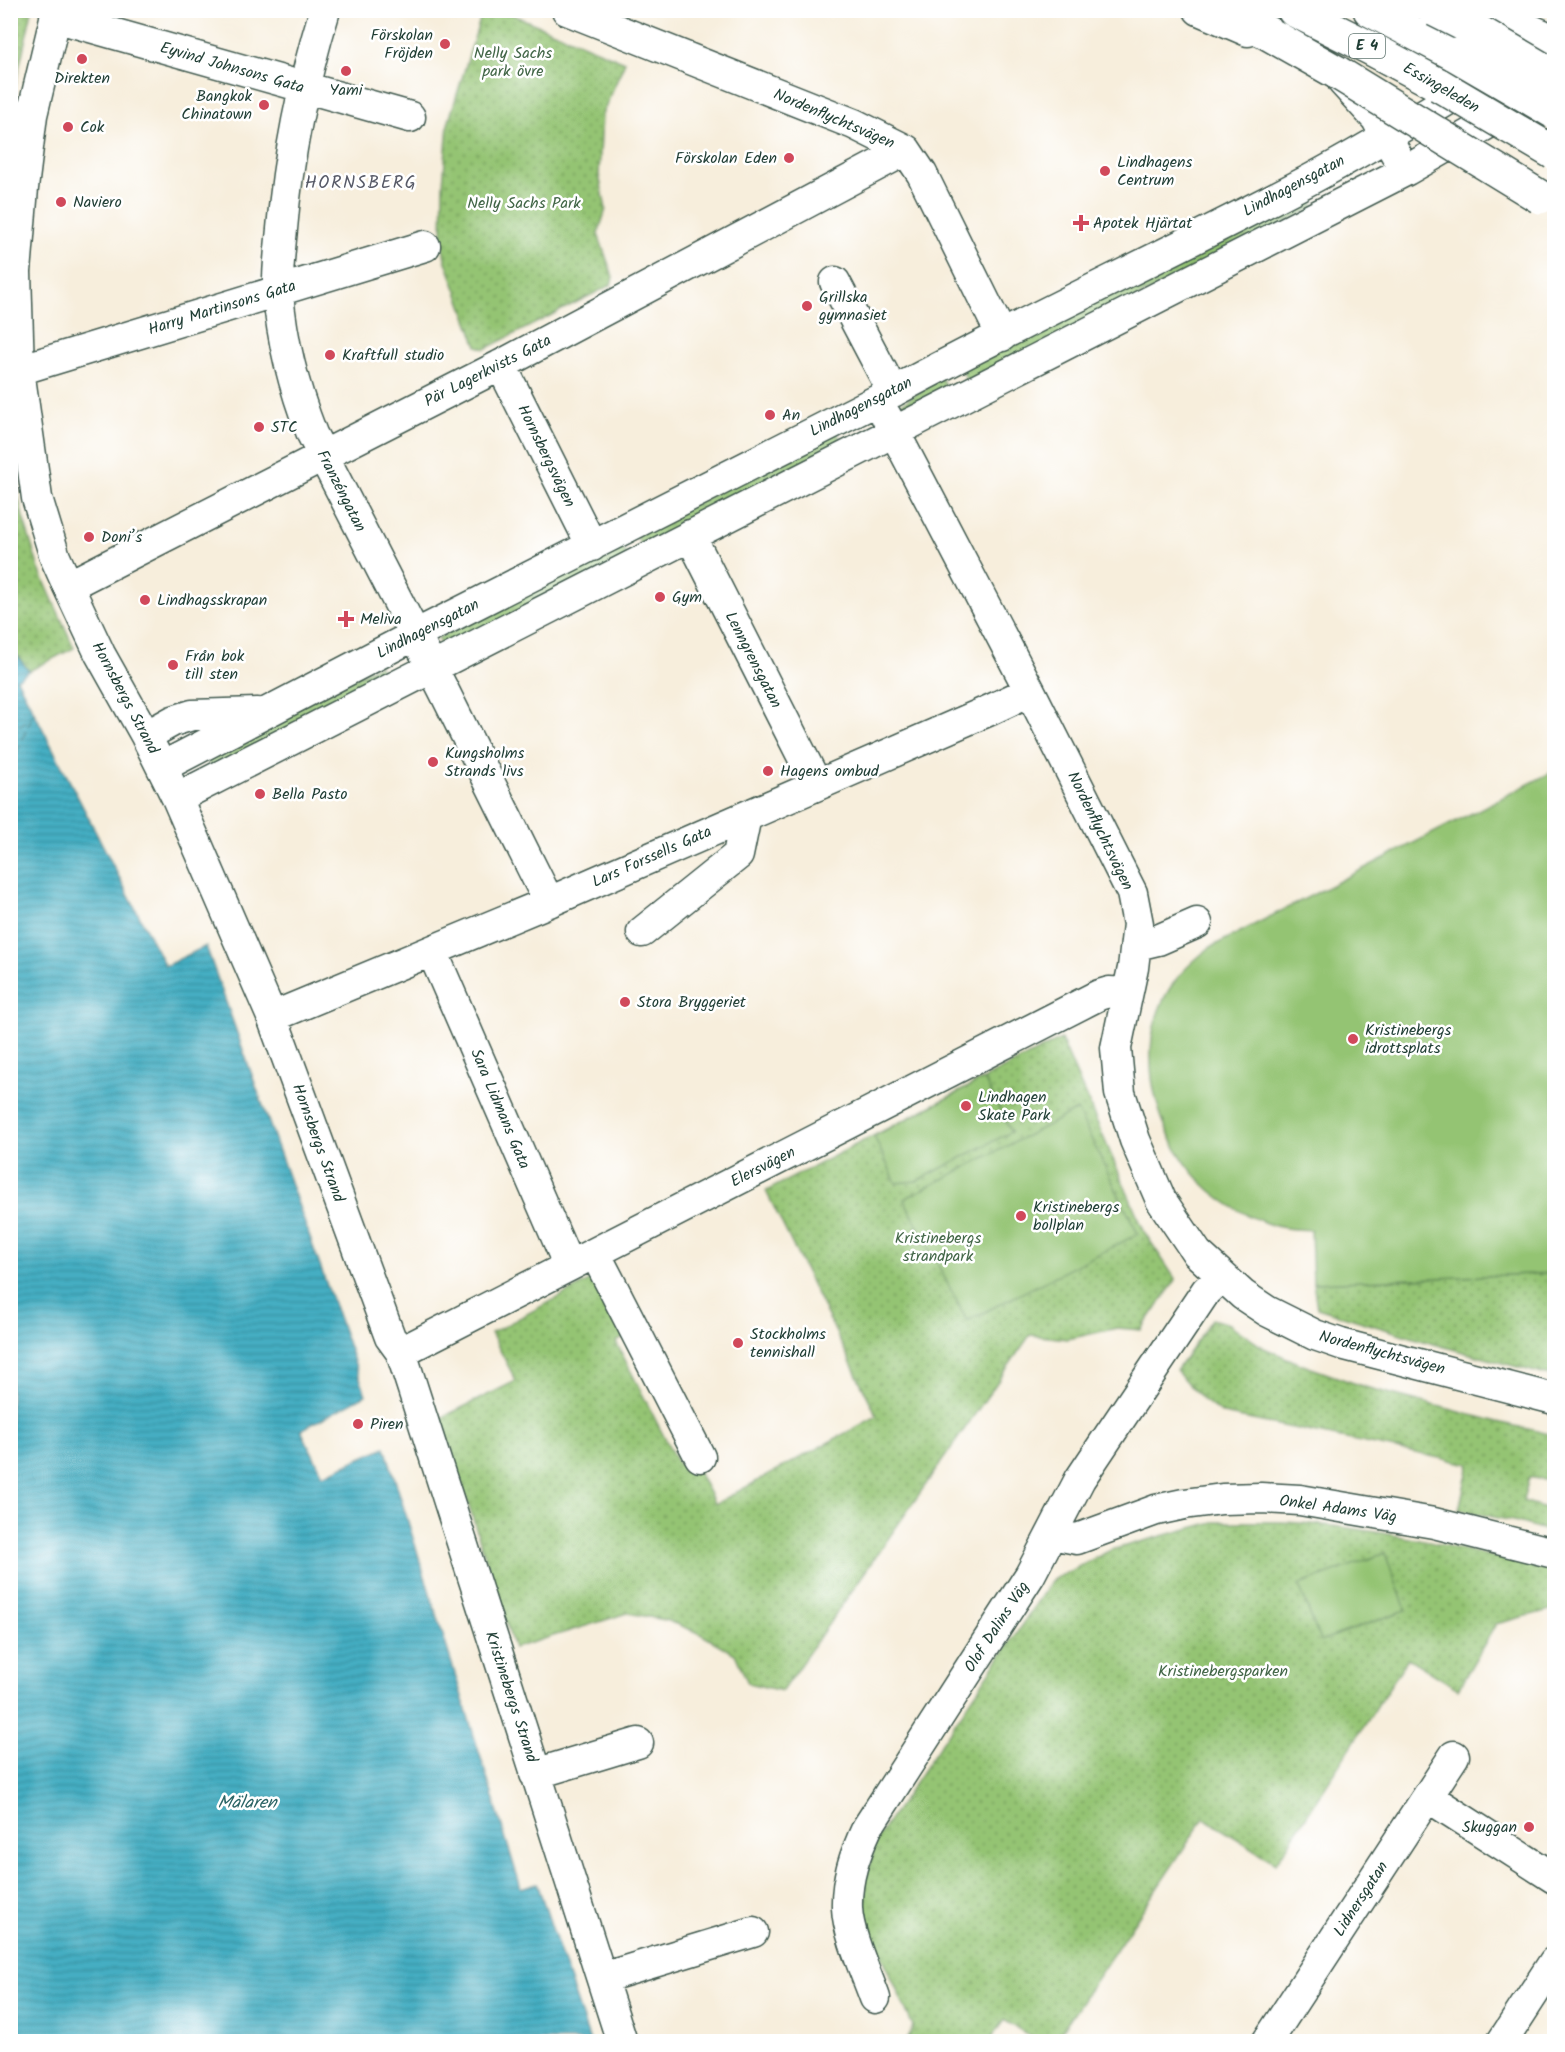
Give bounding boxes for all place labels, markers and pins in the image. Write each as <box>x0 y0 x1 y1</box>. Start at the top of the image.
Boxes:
place label: Förskolan Fröjden <box>371 23 433 66</box>
marker: Förskolan Fröjden <box>438 37 452 51</box>
marker: Direkten <box>75 52 89 66</box>
marker: Yami <box>339 64 353 78</box>
place label: Direkten <box>54 66 110 91</box>
place label: Yami <box>329 78 364 103</box>
place label: Bangkok Chinatown <box>181 84 252 127</box>
marker: Bangkok Chinatown <box>257 98 271 112</box>
place label: Cok <box>80 115 105 140</box>
marker: Cok <box>61 120 75 134</box>
place label: Förskolan Eden <box>675 146 777 171</box>
place label: Lindhagens Centrum <box>1117 150 1192 193</box>
marker: Förskolan Eden <box>782 151 796 165</box>
marker: Lindhagens Centrum <box>1098 164 1112 178</box>
place label: Naviero <box>73 190 122 215</box>
marker: Naviero <box>54 195 68 209</box>
place label: Apotek Hjärtat <box>1093 211 1193 236</box>
marker: Apotek Hjärtat <box>1074 216 1088 230</box>
place label: Grillska gymnasiet <box>818 285 888 328</box>
marker: Grillska gymnasiet <box>800 299 814 313</box>
place label: Kraftfull studio <box>342 343 444 368</box>
marker: Kraftfull studio <box>323 348 337 362</box>
place label: An <box>782 403 800 428</box>
marker: An <box>763 408 777 422</box>
place label: STC <box>271 415 298 440</box>
marker: STC <box>252 420 266 434</box>
place label: Doni’s <box>101 525 142 550</box>
marker: Doni’s <box>82 530 96 544</box>
place label: Gym <box>672 585 702 610</box>
place label: Lindhagsskrapan <box>157 588 267 613</box>
marker: Gym <box>653 590 667 604</box>
marker: Lindhagsskrapan <box>138 593 152 607</box>
place label: Meliva <box>360 607 402 632</box>
marker: Meliva <box>337 610 355 628</box>
place label: Från bok till sten <box>185 644 245 687</box>
marker: Från bok till sten <box>166 658 180 672</box>
place label: Kungsholms Strands livs <box>445 741 525 784</box>
marker: Kungsholms Strands livs <box>426 755 440 769</box>
place label: Hagens ombud <box>780 759 880 784</box>
marker: Hagens ombud <box>761 764 775 778</box>
place label: Bella Pasto <box>272 782 348 807</box>
marker: Bella Pasto <box>253 787 267 801</box>
place label: Stora Bryggeriet <box>637 990 747 1015</box>
marker: Stora Bryggeriet <box>618 995 632 1009</box>
place label: Kristinebergs idrottsplats <box>1365 1018 1452 1061</box>
marker: Kristinebergs idrottsplats <box>1346 1032 1360 1046</box>
place label: Lindhagen Skate Park <box>978 1085 1051 1128</box>
marker: Lindhagen Skate Park <box>959 1099 973 1113</box>
place label: Kristinebergs bollplan <box>1033 1195 1120 1238</box>
marker: Kristinebergs bollplan <box>1014 1209 1028 1223</box>
place label: Stockholms tennishall <box>750 1322 826 1365</box>
marker: Stockholms tennishall <box>731 1336 745 1350</box>
place label: Piren <box>370 1412 404 1437</box>
marker: Piren <box>351 1417 365 1431</box>
place label: Skuggan <box>1462 1815 1517 1840</box>
marker: Skuggan <box>1522 1820 1536 1834</box>

